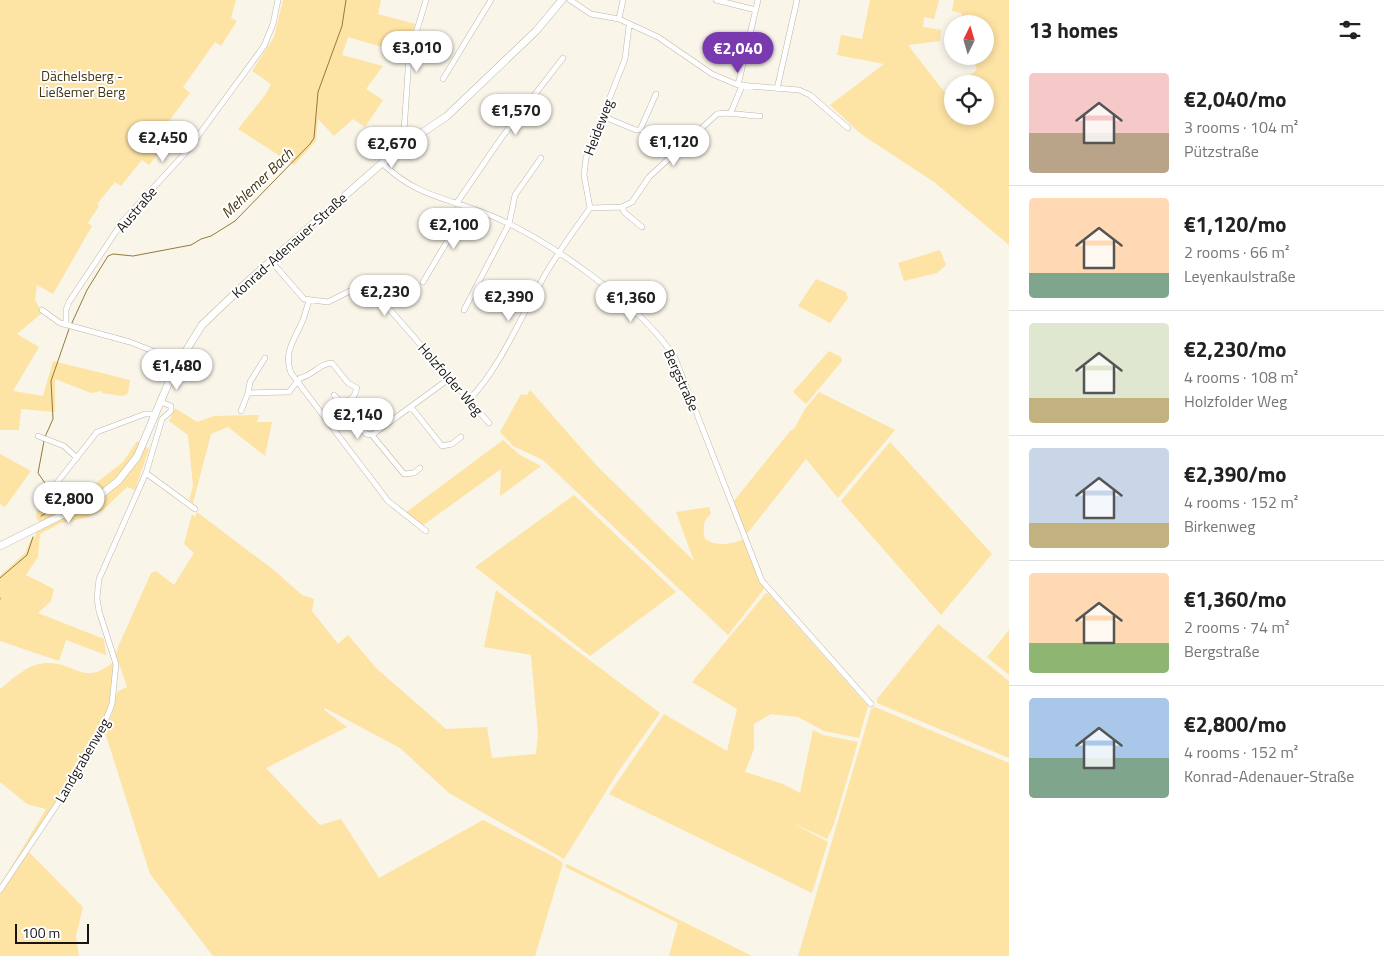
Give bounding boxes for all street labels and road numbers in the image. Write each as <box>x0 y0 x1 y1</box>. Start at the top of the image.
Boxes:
street label: Heideweg <box>578 96 618 158</box>
street label: Austraße <box>111 182 161 236</box>
street label: Konrad-Adenauer-Straße <box>227 187 351 303</box>
street label: Holzfolder Weg <box>413 338 489 420</box>
street label: Bergstraße <box>659 346 705 414</box>
street label: Landgrabenweg <box>49 714 115 806</box>

